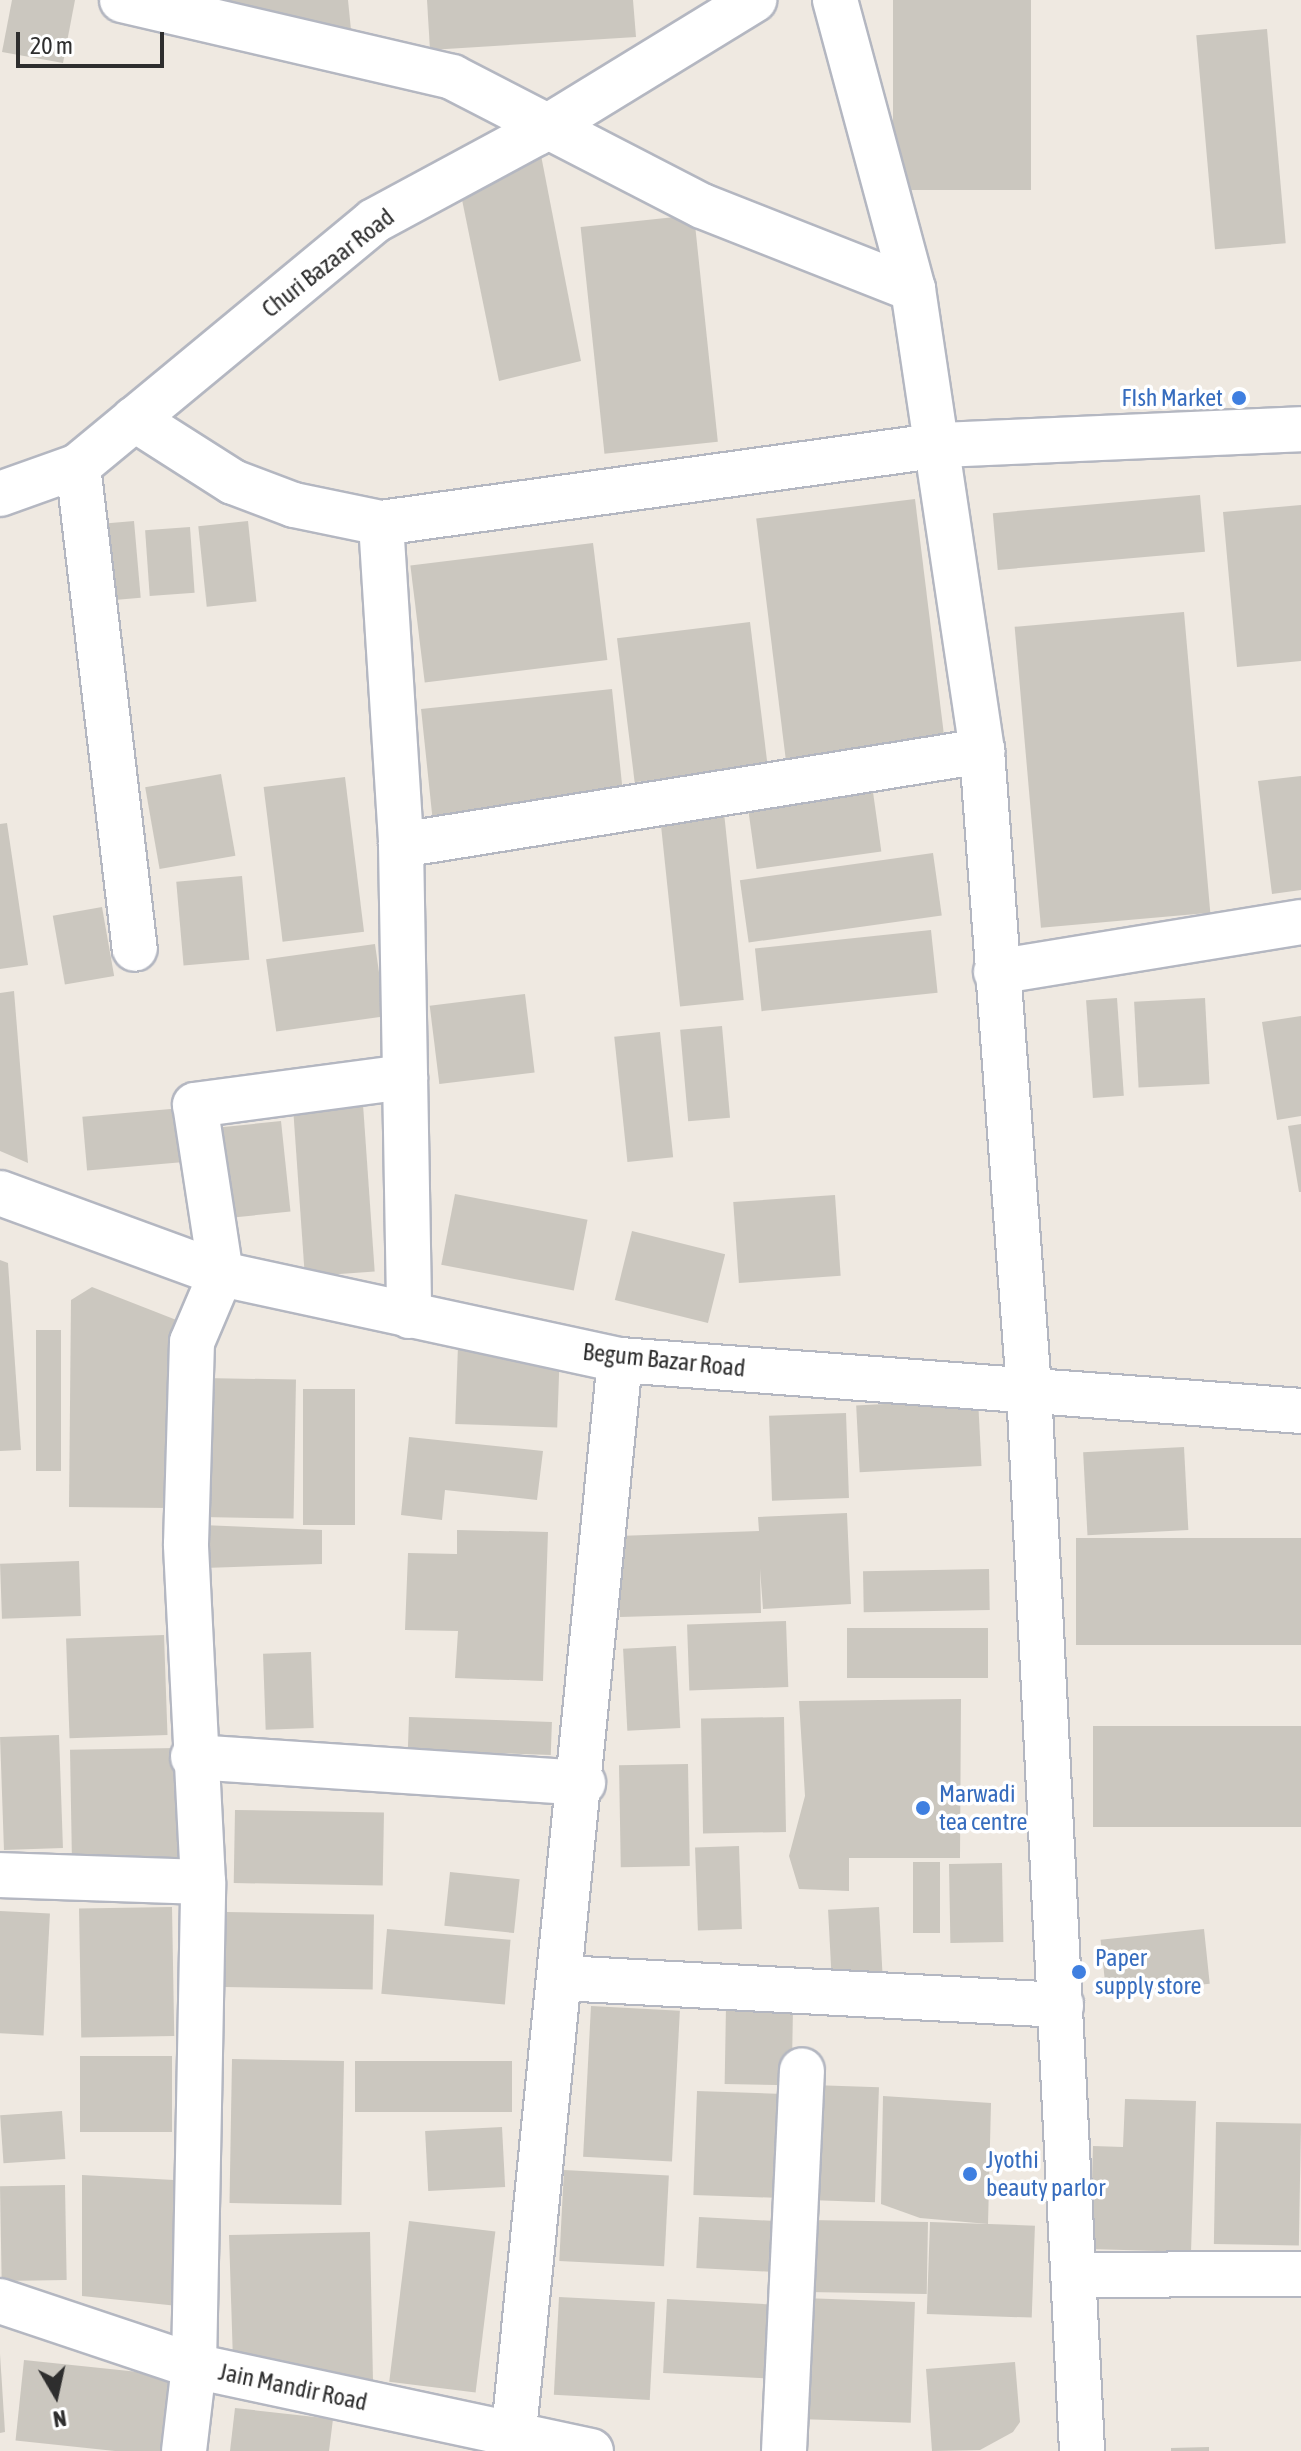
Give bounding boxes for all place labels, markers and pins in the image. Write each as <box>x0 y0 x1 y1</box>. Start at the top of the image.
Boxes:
place label: FIsh Market <box>1122 384 1223 412</box>
marker: FIsh Market <box>1230 389 1248 407</box>
place label: Marwadi tea centre <box>939 1780 1027 1836</box>
marker: Marwadi tea centre <box>914 1799 932 1817</box>
place label: Paper supply store <box>1095 1944 1202 2000</box>
marker: Paper supply store <box>1070 1963 1088 1981</box>
place label: Jyothi beauty parlor <box>986 2146 1105 2202</box>
marker: Jyothi beauty parlor <box>961 2165 979 2183</box>

